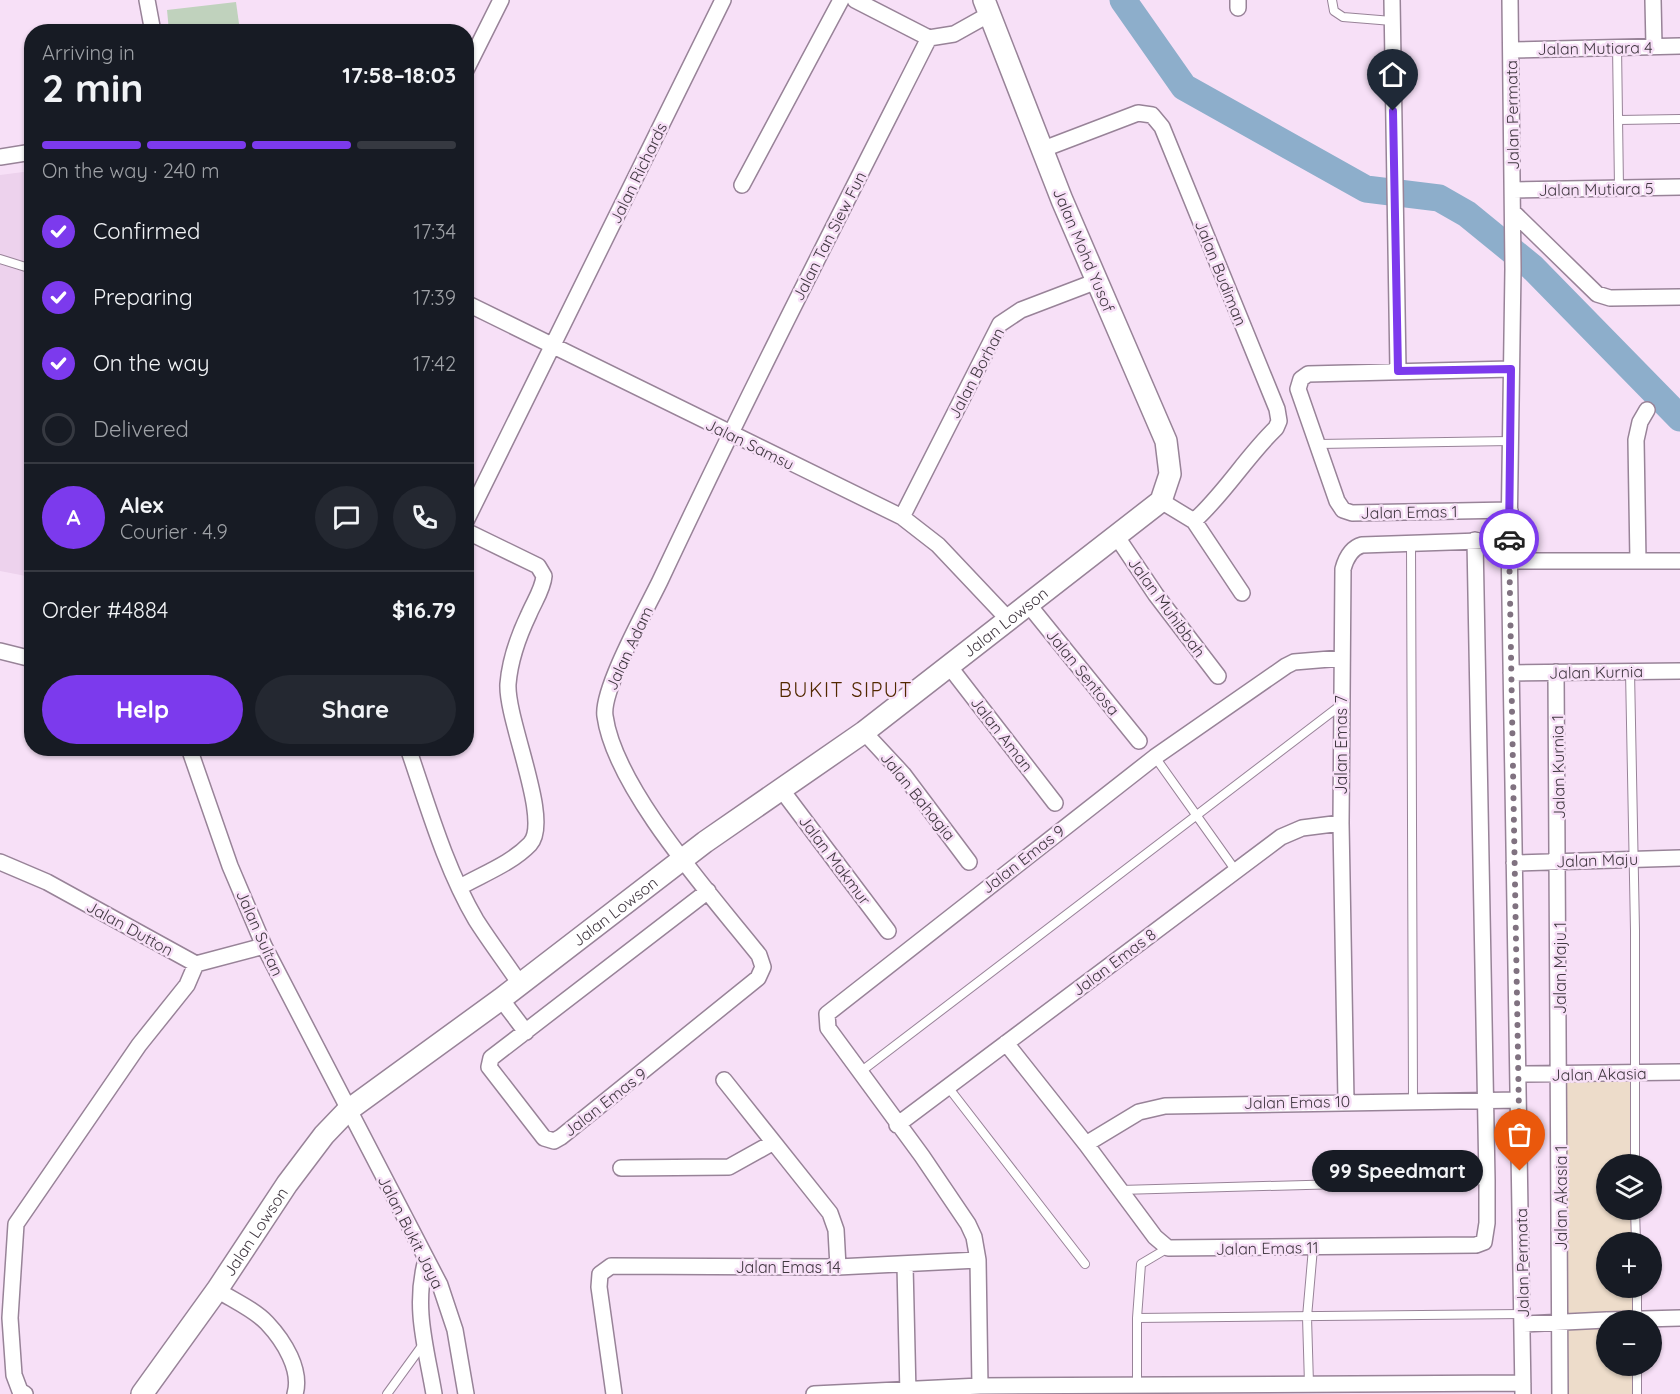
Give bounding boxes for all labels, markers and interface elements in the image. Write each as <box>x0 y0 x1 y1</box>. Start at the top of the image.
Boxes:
street label: Jalan Mutiara 4 <box>1537 37 1653 59</box>
text: Arriving in <box>42 40 135 65</box>
pin <box>1367 49 1418 111</box>
icon: home <box>1376 58 1409 91</box>
street label: Jalan Permata <box>1501 60 1523 170</box>
text: 17:58–18:03 <box>342 61 456 89</box>
text: 2 min <box>42 63 144 112</box>
street label: Jalan Richards <box>605 119 671 227</box>
text: On the way · 240 m <box>42 158 220 183</box>
street label: Jalan Tan Siew Fun <box>788 168 870 304</box>
street label: Jalan Mutiara 5 <box>1538 178 1654 200</box>
street label: Jalan Mohd Yusof <box>1049 185 1119 315</box>
icon: check <box>42 215 75 248</box>
text: Confirmed <box>93 217 200 245</box>
street label: Jalan Budiman <box>1191 217 1251 329</box>
text: 17:34 <box>414 219 456 244</box>
icon: check <box>42 281 75 314</box>
text: Preparing <box>93 283 193 311</box>
text: 17:39 <box>413 285 456 310</box>
street label: Jalan Borhan <box>944 324 1008 422</box>
icon: check <box>42 347 75 380</box>
text: On the way <box>93 349 209 377</box>
text: 17:42 <box>413 351 456 376</box>
street label: Jalan Samsu <box>703 414 797 474</box>
text: Delivered <box>93 415 189 443</box>
button: chat <box>315 486 378 549</box>
button: phone <box>393 486 456 549</box>
text: Alex <box>120 491 163 519</box>
street label: Jalan Emas 1 <box>1360 501 1458 523</box>
text: A <box>66 503 81 531</box>
courier <box>1479 509 1539 569</box>
text: Courier · 4.9 <box>120 519 228 544</box>
icon: car <box>1493 523 1526 556</box>
street label: Jalan Muhibbah <box>1124 553 1210 661</box>
street label: Jalan Lowson <box>959 583 1052 661</box>
text: Order #4884 <box>42 596 168 624</box>
text: $16.79 <box>392 596 456 624</box>
street label: Jalan Adam <box>601 603 657 693</box>
street label: Jalan Sentosa <box>1042 625 1124 719</box>
street label: Jalan Kurnia <box>1549 661 1643 683</box>
button: Help <box>42 675 243 744</box>
button: Share <box>255 675 456 744</box>
district label: BUKIT SIPUT <box>779 677 913 702</box>
street label: Jalan Aman <box>966 692 1038 776</box>
street label: Jalan Emas 7 <box>1331 695 1351 795</box>
street label: Jalan Kurnia 1 <box>1547 715 1569 819</box>
street label: Jalan Bahagia <box>876 748 960 844</box>
street label: Jalan Makmur <box>795 811 875 909</box>
street label: Jalan Emas 9 <box>977 820 1069 898</box>
street label: Jalan Maju <box>1556 849 1638 871</box>
street label: Jalan Lowson <box>568 872 662 951</box>
street label: Jalan Sultan <box>232 887 288 979</box>
street label: Jalan Dutton <box>83 896 177 960</box>
street label: Jalan Maju 1 <box>1550 922 1570 1014</box>
street label: Jalan Emas 8 <box>1068 924 1160 1000</box>
street label: Jalan Emas 9 <box>559 1063 651 1141</box>
street label: Jalan Akasia <box>1551 1063 1647 1085</box>
street label: Jalan Emas 10 <box>1244 1091 1350 1113</box>
pin <box>1494 1109 1545 1171</box>
icon: bag <box>1503 1118 1536 1151</box>
street label: Jalan Akasia 1 <box>1551 1145 1571 1251</box>
callout: 99 Speedmart <box>1313 1150 1484 1192</box>
map controls <box>1596 1154 1662 1376</box>
button: layers <box>1596 1154 1662 1220</box>
text: 99 Speedmart <box>1329 1158 1466 1183</box>
street label: Jalan Bukit Jaya <box>374 1172 448 1292</box>
street label: Jalan Lowson <box>219 1184 292 1280</box>
street label: Jalan Permata <box>1511 1208 1533 1318</box>
button: + <box>1596 1232 1662 1298</box>
street label: Jalan Emas 11 <box>1215 1237 1319 1259</box>
street label: Jalan Emas 14 <box>735 1257 841 1277</box>
button: − <box>1596 1310 1662 1376</box>

